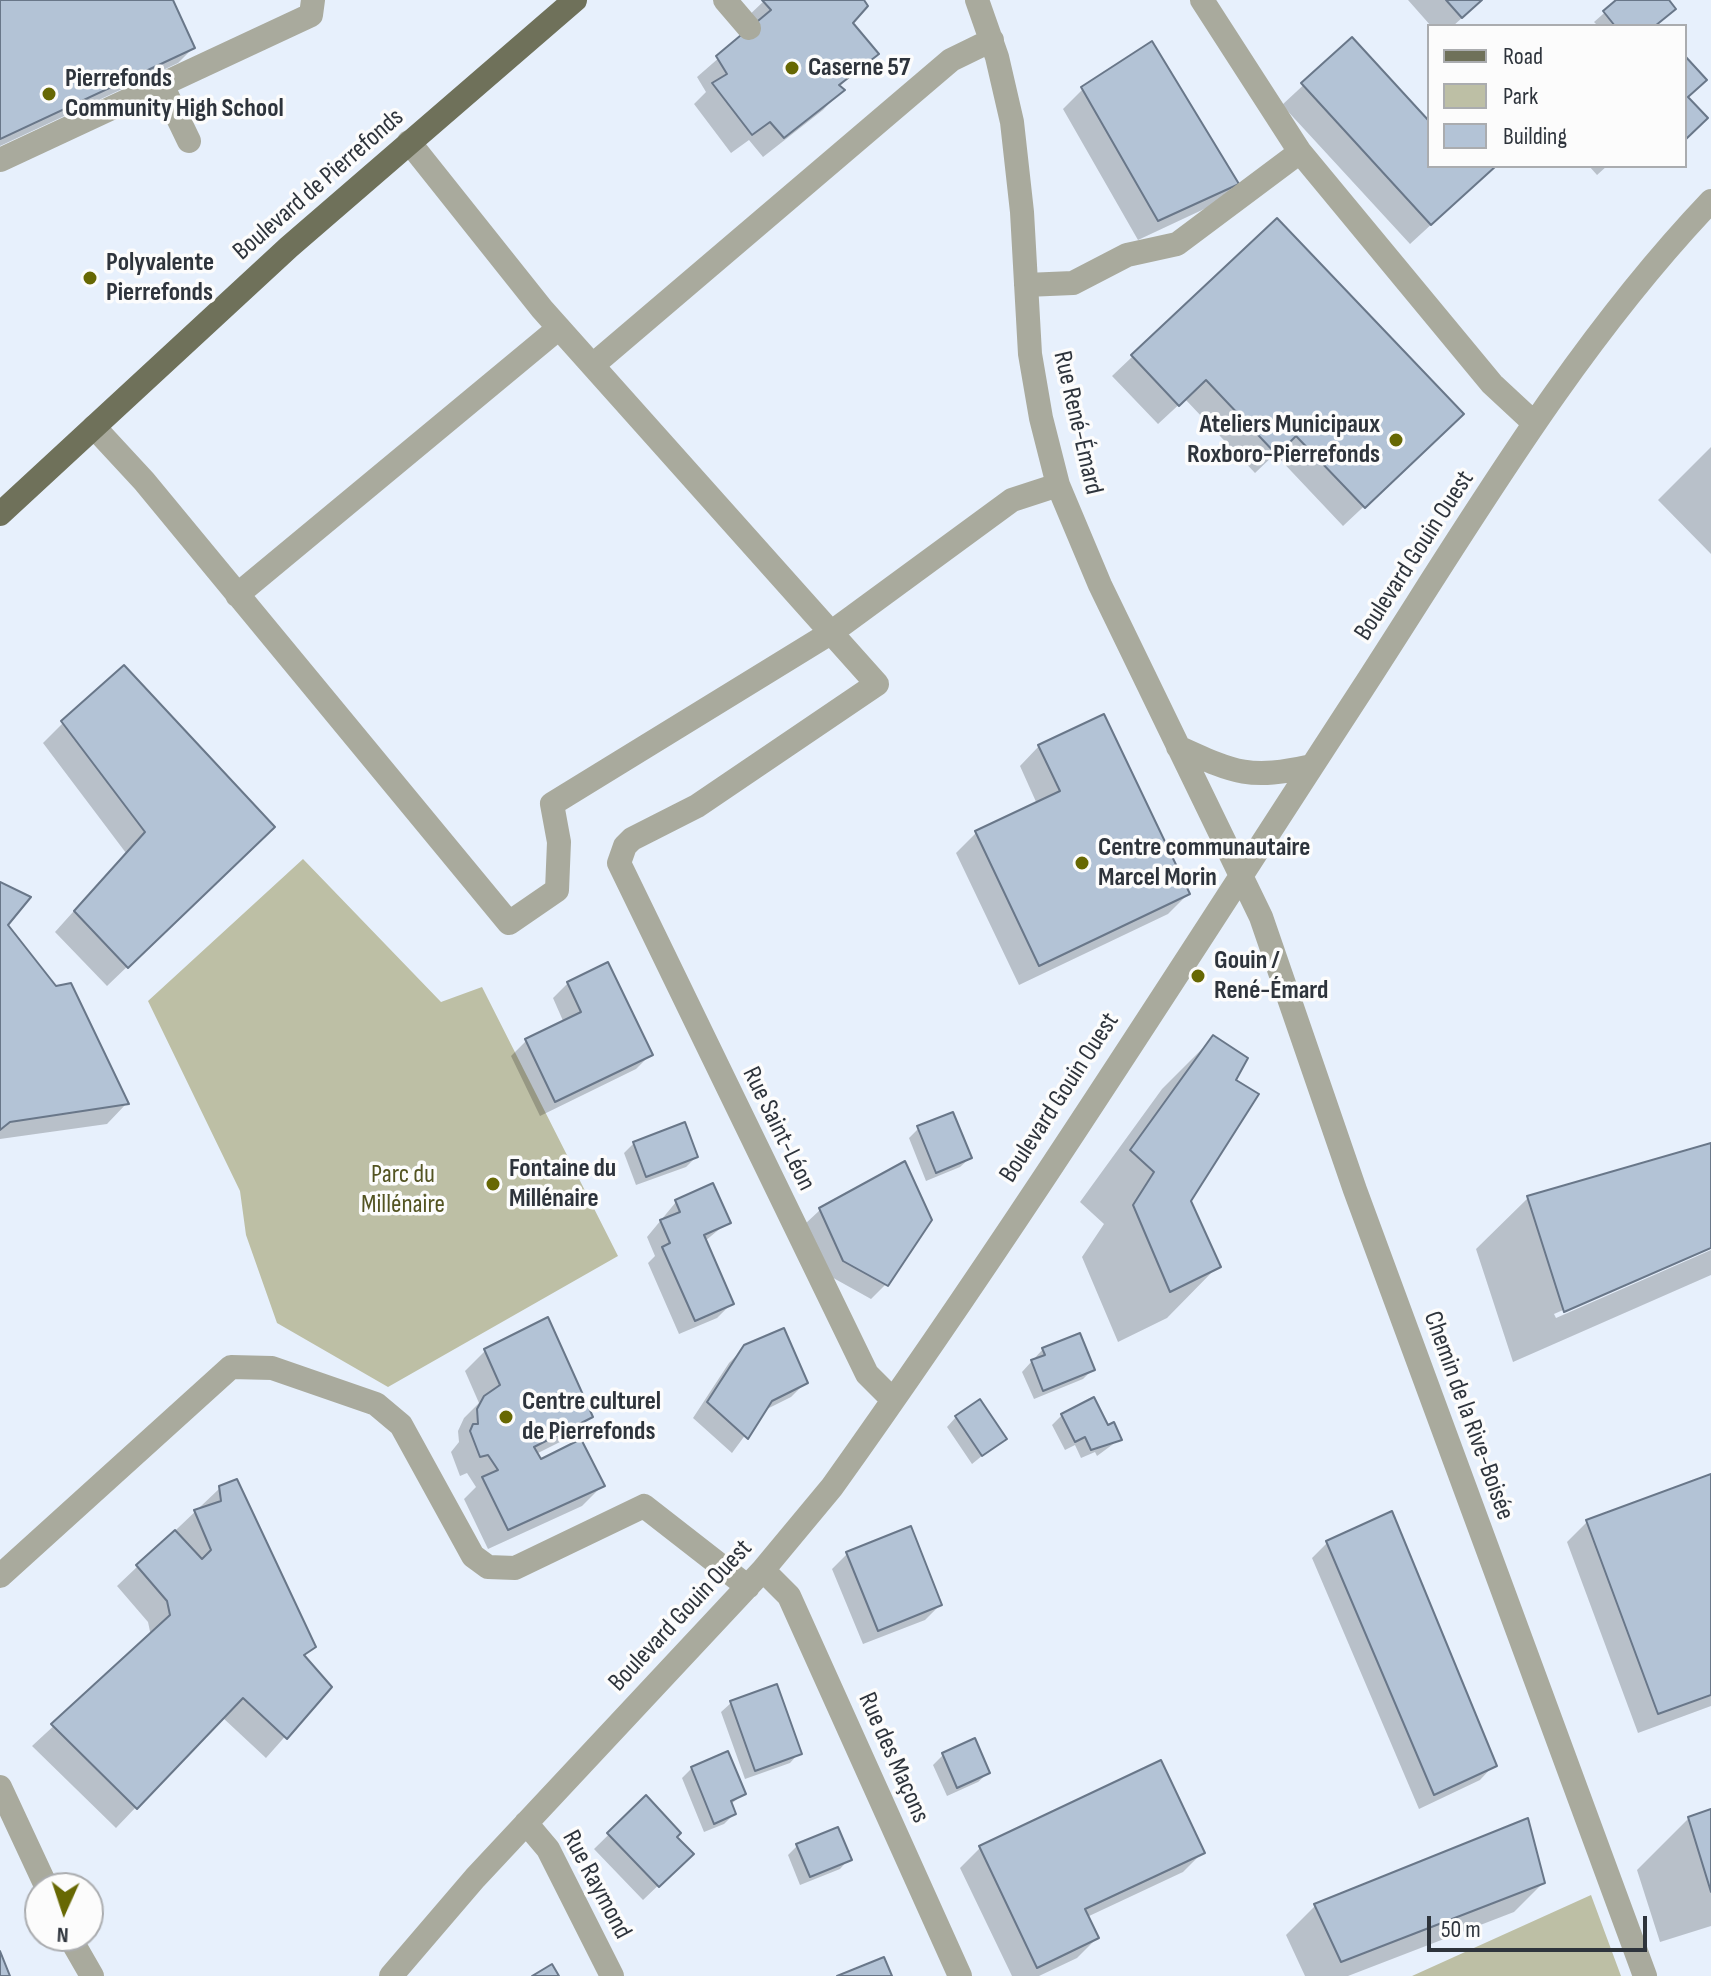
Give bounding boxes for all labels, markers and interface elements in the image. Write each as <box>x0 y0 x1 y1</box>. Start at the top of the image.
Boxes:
legend <box>1427 24 1687 168</box>
text: Road <box>1503 42 1543 71</box>
place label: Caserne 57 <box>808 52 910 84</box>
marker: Caserne 57 <box>783 59 801 77</box>
place label: Pierrefonds Community High School <box>65 63 284 124</box>
text: Park <box>1503 82 1538 111</box>
marker: Pierrefonds Community High School <box>40 85 58 103</box>
street label: Boulevard de Pierrefonds <box>227 102 411 268</box>
text: Building <box>1503 122 1567 151</box>
place label: Polyvalente Pierrefonds <box>106 247 214 308</box>
marker: Polyvalente Pierrefonds <box>81 269 99 287</box>
street label: Rue René-Émard <box>1045 348 1109 498</box>
place label: Ateliers Municipaux Roxboro-Pierrefonds <box>1187 409 1380 470</box>
marker: Ateliers Municipaux Roxboro-Pierrefonds <box>1387 431 1405 449</box>
street label: Boulevard Gouin Ouest <box>1348 465 1482 647</box>
place label: Centre communautaire Marcel Morin <box>1098 832 1310 894</box>
marker: Centre communautaire Marcel Morin <box>1073 854 1091 872</box>
place label: Gouin / René-Émard <box>1214 945 1328 1006</box>
marker: Gouin / René-Émard <box>1189 967 1207 985</box>
street label: Boulevard Gouin Ouest <box>993 1007 1127 1189</box>
street label: Rue Saint-Léon <box>735 1062 821 1196</box>
place label: Fontaine du Millénaire <box>509 1153 616 1214</box>
park label: Parc du Millénaire <box>361 1159 445 1220</box>
marker: Fontaine du Millénaire <box>484 1175 502 1193</box>
street label: Chemin de la Rive-Boisée <box>1416 1308 1520 1524</box>
place label: Centre culturel de Pierrefonds <box>522 1386 661 1448</box>
marker: Centre culturel de Pierrefonds <box>497 1408 515 1426</box>
street label: Boulevard Gouin Ouest <box>603 1534 759 1698</box>
street label: Rue des Maçons <box>850 1688 936 1828</box>
street label: Rue Raymond <box>554 1825 638 1945</box>
north arrow <box>24 1872 104 1952</box>
scale bar <box>1431 1900 1651 1950</box>
text: 50 m <box>1441 1915 1481 1944</box>
text: N <box>56 1921 69 1948</box>

